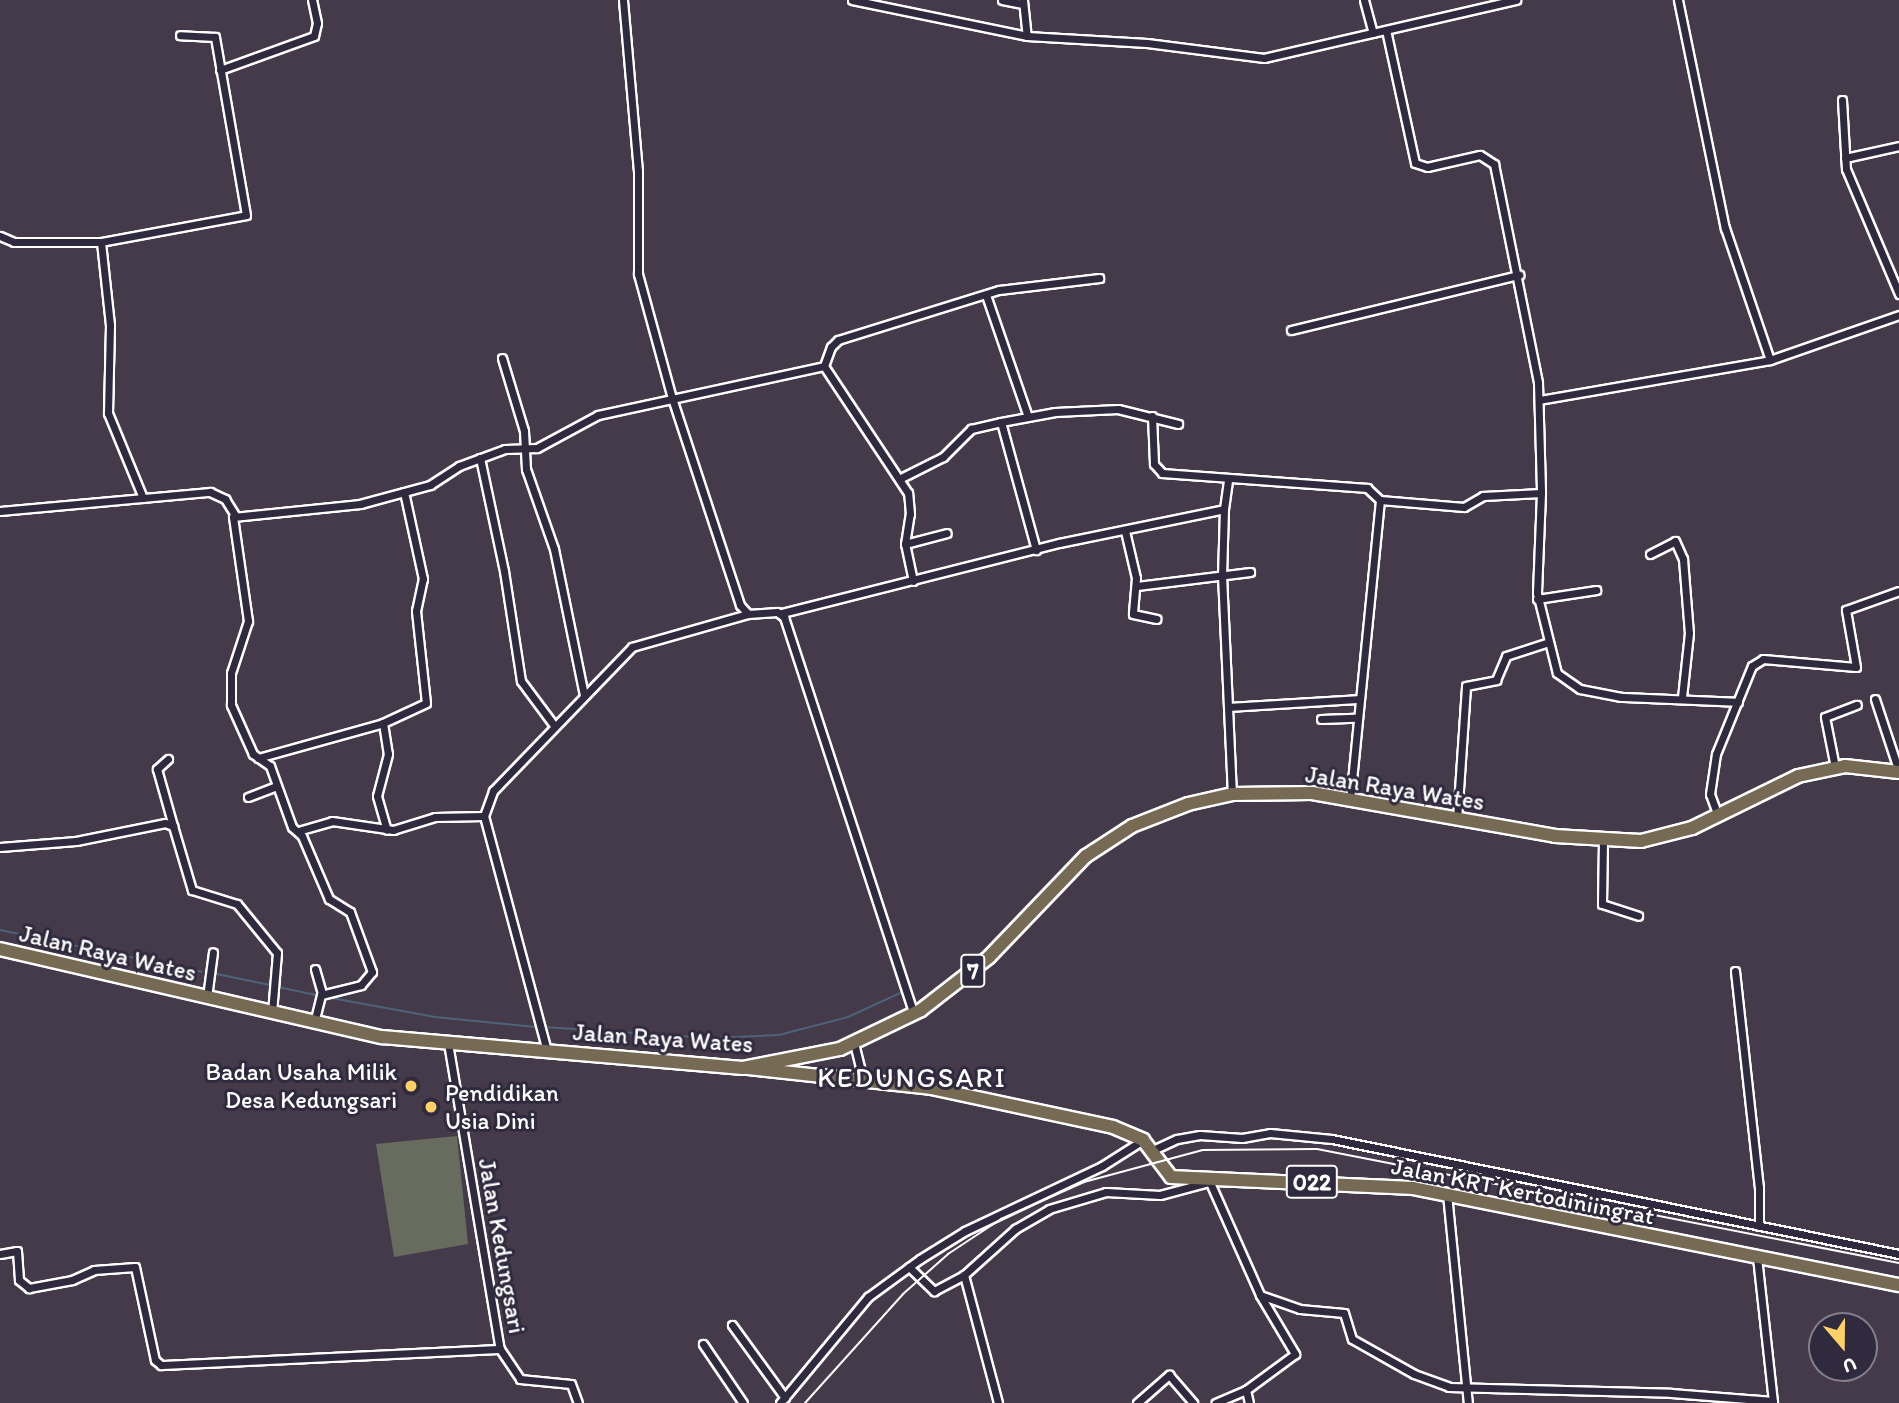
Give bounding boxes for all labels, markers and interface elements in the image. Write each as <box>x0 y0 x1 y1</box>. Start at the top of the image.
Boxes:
street label: Jalan Raya Wates <box>1304 760 1486 816</box>
street label: Jalan Raya Wates <box>18 919 198 987</box>
road number: 7 <box>959 952 987 990</box>
street label: Jalan Raya Wates <box>573 1017 753 1059</box>
place label: Badan Usaha Milik Desa Kedungsari <box>207 1058 397 1114</box>
district label: KEDUNGSARI <box>819 1060 1005 1094</box>
marker: Badan Usaha Milik Desa Kedungsari <box>403 1078 419 1094</box>
place label: Pendidikan Usia Dini <box>445 1079 559 1135</box>
marker: Pendidikan Usia Dini <box>423 1099 439 1115</box>
street label: Jalan KRT Kertodiniingrat <box>1389 1151 1657 1231</box>
street label: Jalan Kedungsari <box>472 1156 532 1336</box>
road number: 022 <box>1286 1162 1338 1202</box>
north arrow <box>1808 1312 1878 1382</box>
text: U <box>1840 1352 1860 1378</box>

